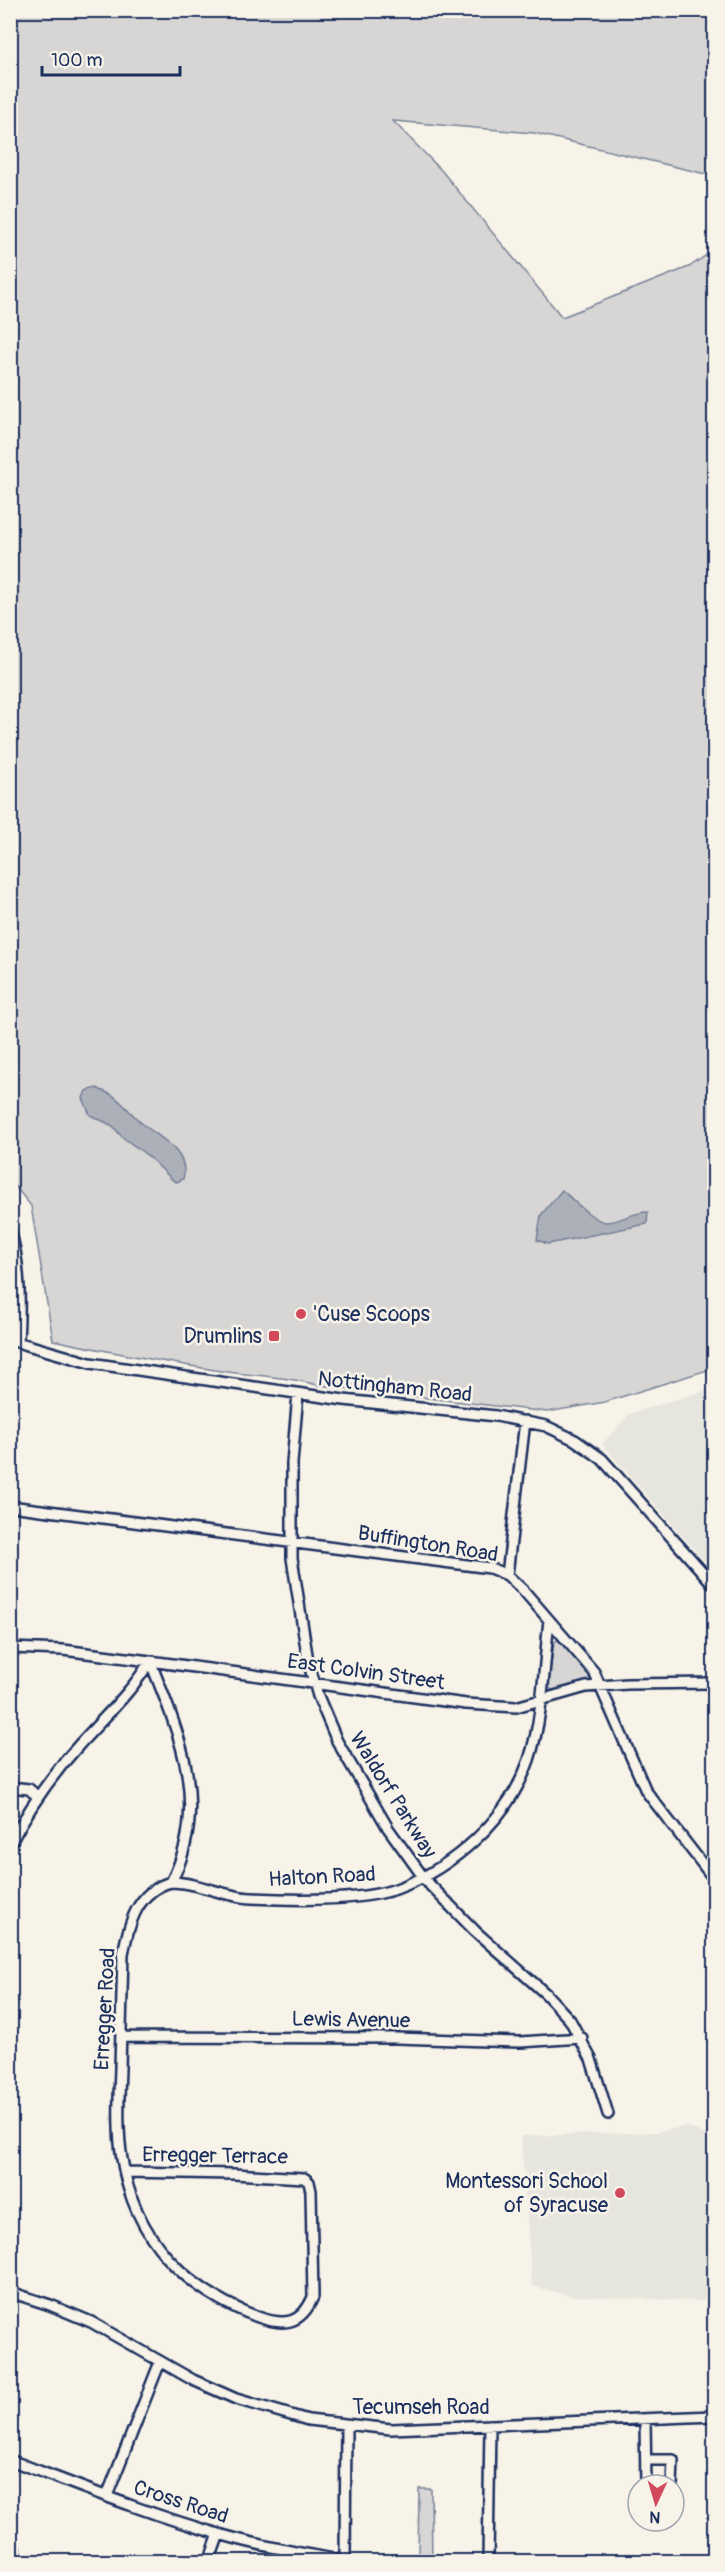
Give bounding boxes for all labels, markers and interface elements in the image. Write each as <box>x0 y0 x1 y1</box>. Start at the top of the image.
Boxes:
scale bar <box>42 39 180 77</box>
text: 100 m <box>51 49 103 72</box>
place label: 'Cuse Scoops <box>313 1301 431 1328</box>
marker: 'Cuse Scoops <box>294 1307 308 1321</box>
place label: Drumlins <box>183 1323 263 1350</box>
marker: Drumlins <box>267 1329 281 1343</box>
street label: Nottingham Road <box>317 1365 473 1409</box>
street label: Buffington Road <box>356 1520 500 1568</box>
street label: East Colvin Street <box>286 1648 447 1696</box>
street label: Waldorf Parkway <box>343 1727 443 1863</box>
street label: Halton Road <box>268 1861 376 1893</box>
street label: Erregger Road <box>88 1947 122 2071</box>
street label: Lewis Avenue <box>291 2005 411 2035</box>
street label: Erregger Terrace <box>142 2141 289 2171</box>
place label: Montessori School of Syracuse <box>445 2168 609 2219</box>
marker: Montessori School of Syracuse <box>613 2186 627 2200</box>
street label: Tecumseh Road <box>352 2394 490 2421</box>
north arrow <box>626 2473 686 2533</box>
street label: Cross Road <box>130 2474 232 2530</box>
text: N <box>649 2507 661 2527</box>

